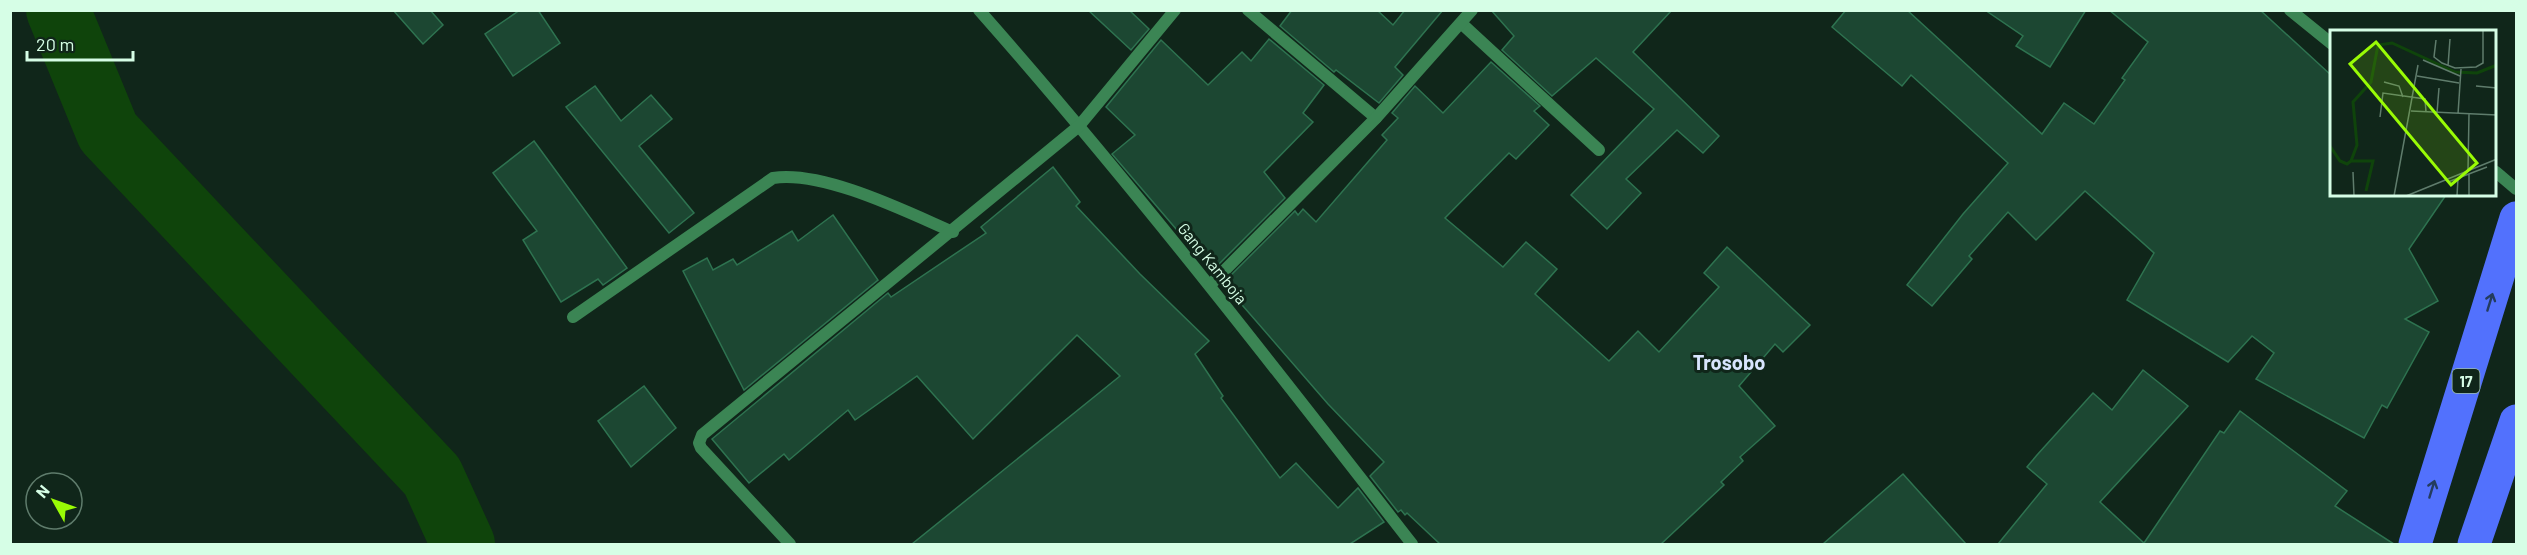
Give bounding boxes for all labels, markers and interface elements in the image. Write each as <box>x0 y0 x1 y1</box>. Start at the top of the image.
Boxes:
scale bar <box>27 24 134 62</box>
inset map <box>2330 30 2497 196</box>
text: 20 m <box>36 33 74 55</box>
street label: Gang Kamboja <box>1175 219 1251 307</box>
one-way arrow <box>2485 293 2496 312</box>
district label: Trosobo <box>1693 350 1765 374</box>
road number: 17 <box>2452 369 2480 393</box>
north arrow <box>24 471 84 531</box>
one-way arrow <box>2427 480 2438 499</box>
text: N <box>31 481 53 501</box>

